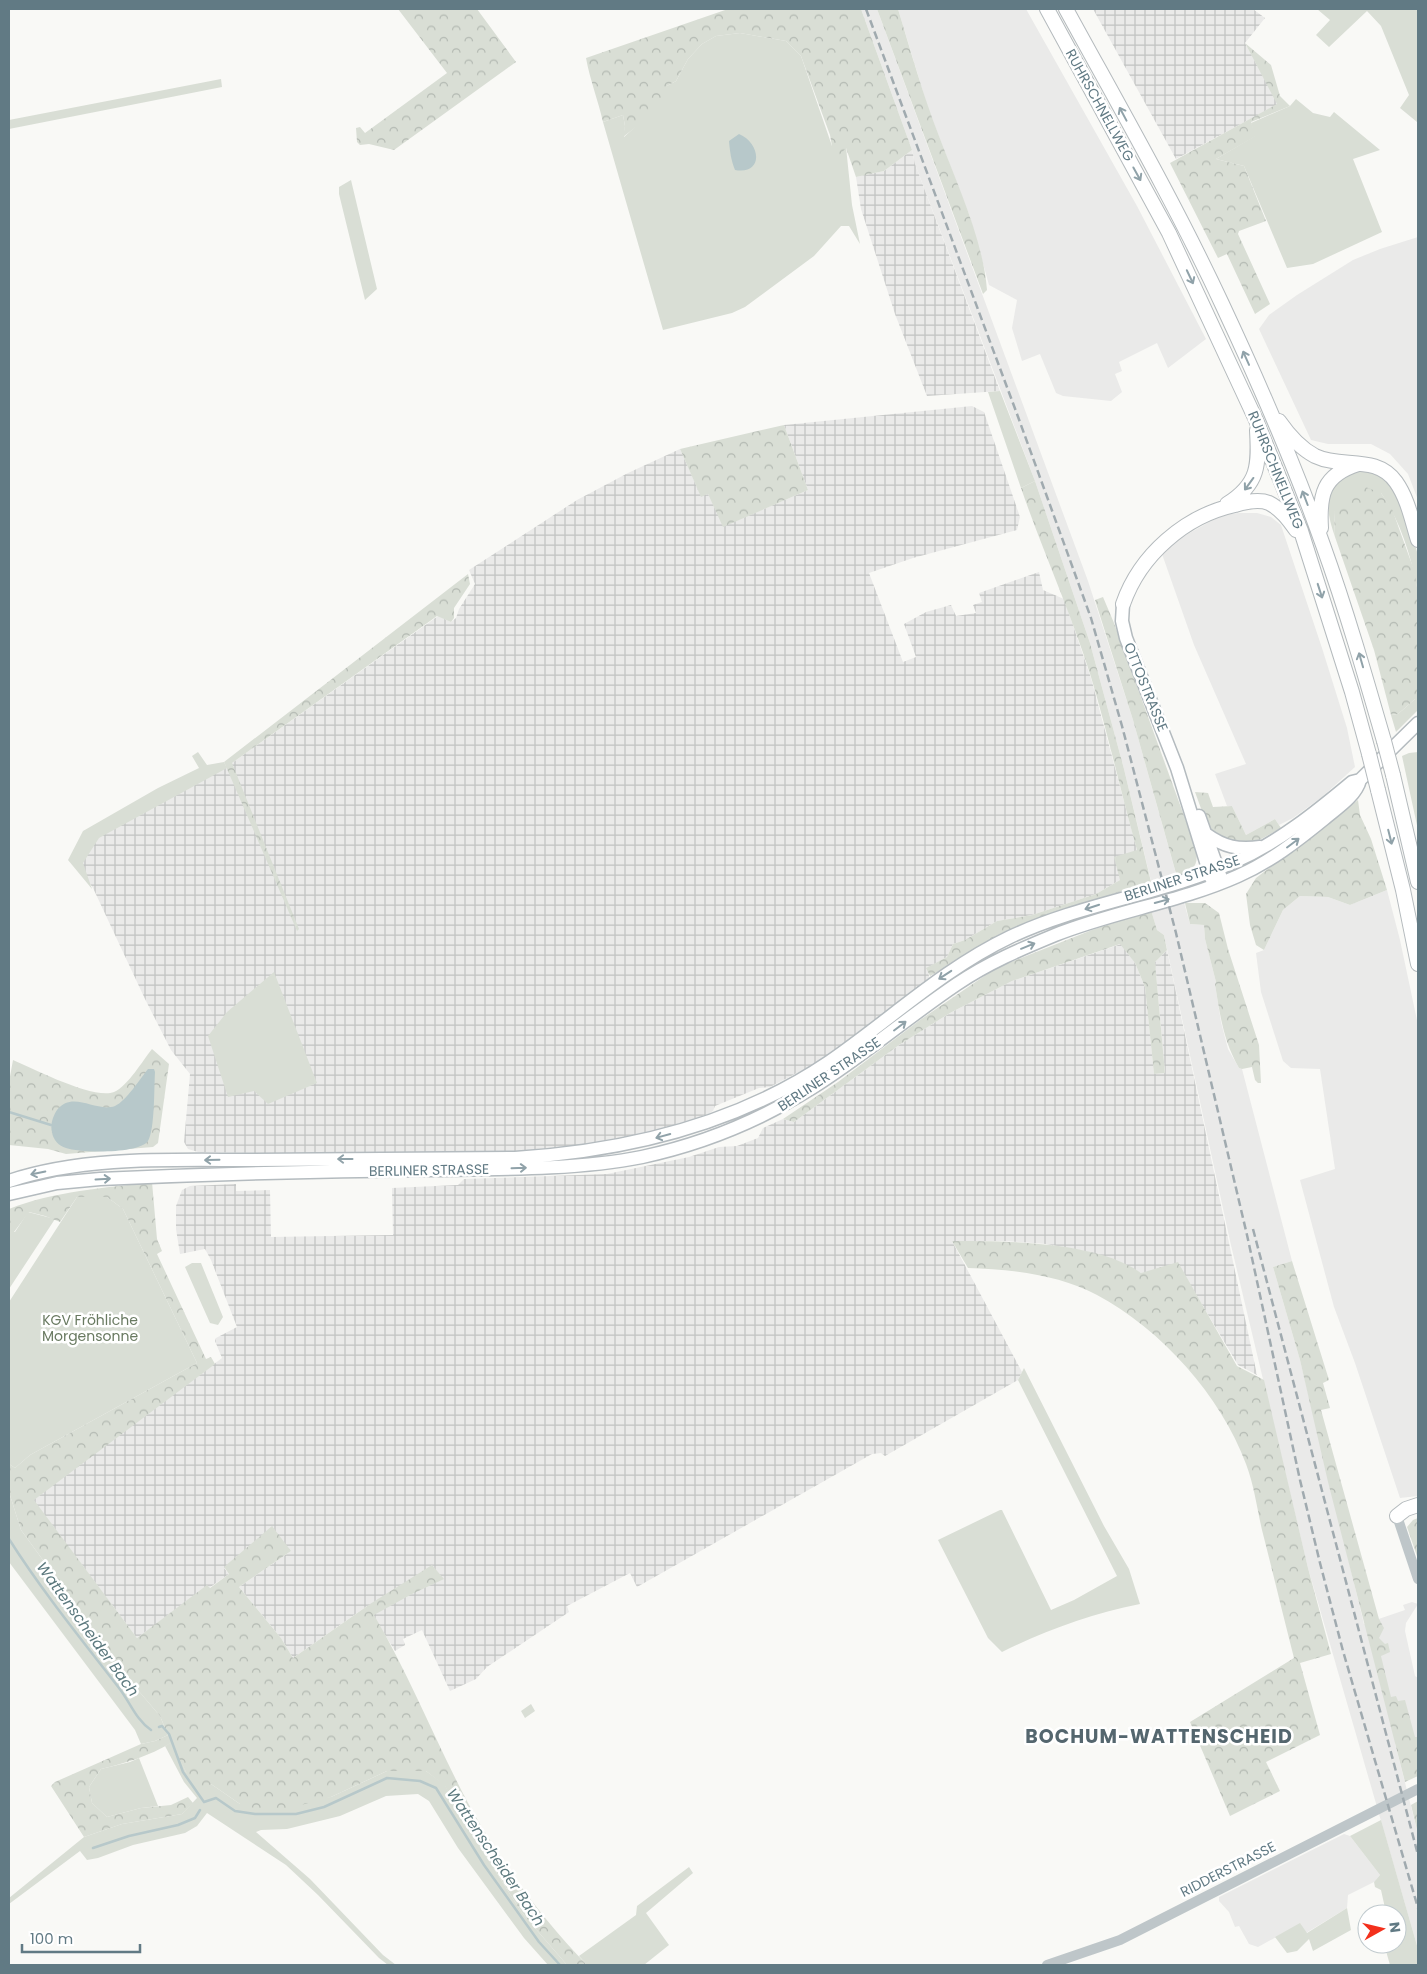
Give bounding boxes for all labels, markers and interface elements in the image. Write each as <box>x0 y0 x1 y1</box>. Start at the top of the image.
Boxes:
street label: RUHRSCHNELLWEG <box>1061 45 1139 165</box>
one-way arrow <box>1118 107 1127 122</box>
one-way arrow <box>1132 167 1142 182</box>
one-way arrow <box>1186 269 1195 284</box>
one-way arrow <box>1241 351 1251 366</box>
street label: RUHRSCHNELLWEG <box>1243 408 1309 532</box>
one-way arrow <box>1244 477 1254 491</box>
one-way arrow <box>1300 490 1309 506</box>
one-way arrow <box>1315 583 1325 599</box>
street label: OTTOSTRASSE <box>1119 639 1173 735</box>
one-way arrow <box>1355 653 1365 669</box>
one-way arrow <box>1386 829 1395 845</box>
one-way arrow <box>1286 838 1300 848</box>
street label: BERLINER STRASSE <box>1122 850 1242 906</box>
one-way arrow <box>1153 896 1169 906</box>
one-way arrow <box>1084 903 1100 913</box>
one-way arrow <box>1020 941 1035 950</box>
one-way arrow <box>938 970 952 980</box>
one-way arrow <box>893 1020 906 1031</box>
street label: BERLINER STRASSE <box>773 1032 885 1116</box>
one-way arrow <box>656 1132 672 1141</box>
one-way arrow <box>337 1154 354 1164</box>
one-way arrow <box>204 1155 220 1165</box>
street label: BERLINER STRASSE <box>369 1159 489 1181</box>
one-way arrow <box>510 1163 526 1172</box>
one-way arrow <box>30 1169 46 1178</box>
one-way arrow <box>95 1174 111 1183</box>
park label: KGV Fröhliche Morgensonne <box>42 1310 138 1346</box>
water label: Wattenscheider Bach <box>32 1557 144 1701</box>
district label: BOCHUM-WATTENSCHEID <box>1025 1723 1293 1750</box>
water label: Wattenscheider Bach <box>442 1784 550 1930</box>
street label: RIDDERSTRASSE <box>1177 1836 1279 1902</box>
north arrow <box>1357 1904 1407 1954</box>
text: N <box>1384 1921 1406 1934</box>
scale bar <box>22 1922 140 1954</box>
text: 100 m <box>30 1928 73 1949</box>

